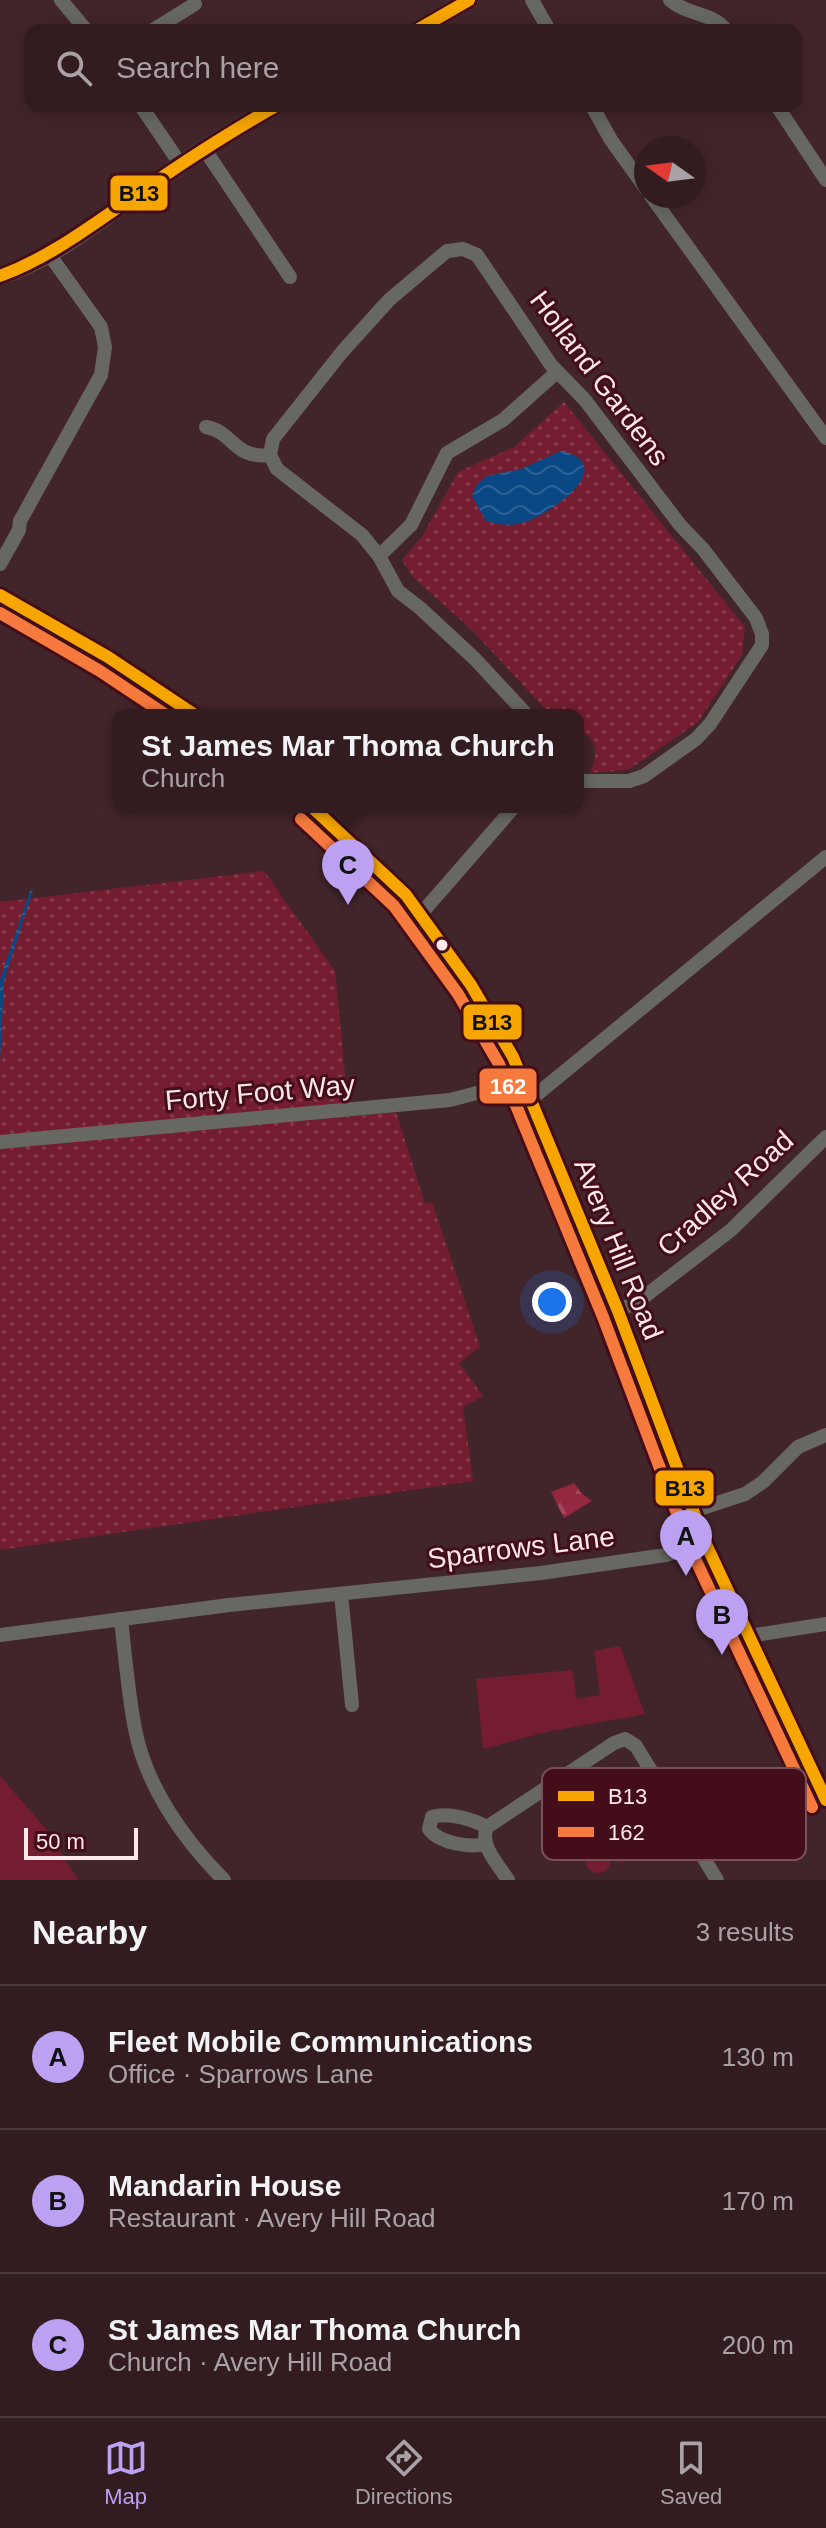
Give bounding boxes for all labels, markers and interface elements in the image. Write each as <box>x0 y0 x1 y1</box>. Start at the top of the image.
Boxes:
search box <box>24 24 802 112</box>
icon: search <box>52 46 96 90</box>
text: Search here <box>116 51 279 84</box>
north arrow <box>634 136 706 208</box>
line badge: B13 <box>109 174 169 212</box>
text: B13 <box>119 181 159 206</box>
street label: Holland Gardens <box>524 285 675 472</box>
popup <box>112 709 584 813</box>
text: St James Mar Thoma Church <box>141 729 555 762</box>
text: Church <box>141 763 225 793</box>
pin: C <box>322 839 374 905</box>
unlabelled marker <box>434 937 450 953</box>
line badge: B13 <box>462 1003 523 1041</box>
text: B13 <box>472 1010 512 1035</box>
line badge: 162 <box>478 1067 538 1105</box>
street label: Forty Foot Way <box>164 1069 356 1116</box>
text: 162 <box>490 1074 526 1099</box>
street label: Cradley Road <box>651 1125 799 1262</box>
street label: Avery Hill Road <box>568 1154 669 1344</box>
your location <box>532 1282 572 1322</box>
line badge: B13 <box>654 1469 715 1507</box>
text: B13 <box>665 1476 705 1501</box>
pin: A <box>660 1510 712 1576</box>
street label: Sparrows Lane <box>426 1521 616 1574</box>
pin: B <box>696 1589 748 1655</box>
legend <box>542 1768 806 1860</box>
text: B13 <box>608 1784 647 1809</box>
text: 162 <box>608 1820 645 1845</box>
scale bar <box>24 1824 138 1860</box>
text: 50 m <box>36 1829 85 1854</box>
text: Nearby <box>32 1913 147 1951</box>
text: 3 results <box>696 1917 794 1947</box>
text: Fleet Mobile Communications <box>108 2025 533 2058</box>
text: A <box>49 2042 67 2072</box>
text: 130 m <box>722 2042 794 2072</box>
text: Office · Sparrows Lane <box>108 2059 373 2089</box>
text: Mandarin House <box>108 2169 341 2202</box>
text: B <box>49 2186 67 2216</box>
text: 170 m <box>722 2186 794 2216</box>
text: Restaurant · Avery Hill Road <box>108 2203 436 2233</box>
text: St James Mar Thoma Church <box>108 2313 521 2346</box>
text: C <box>49 2330 67 2360</box>
text: 200 m <box>722 2330 794 2360</box>
text: Church · Avery Hill Road <box>108 2347 392 2377</box>
tab: Map <box>104 2436 148 2510</box>
tab: Directions <box>355 2436 453 2510</box>
tab: Saved <box>660 2436 722 2510</box>

